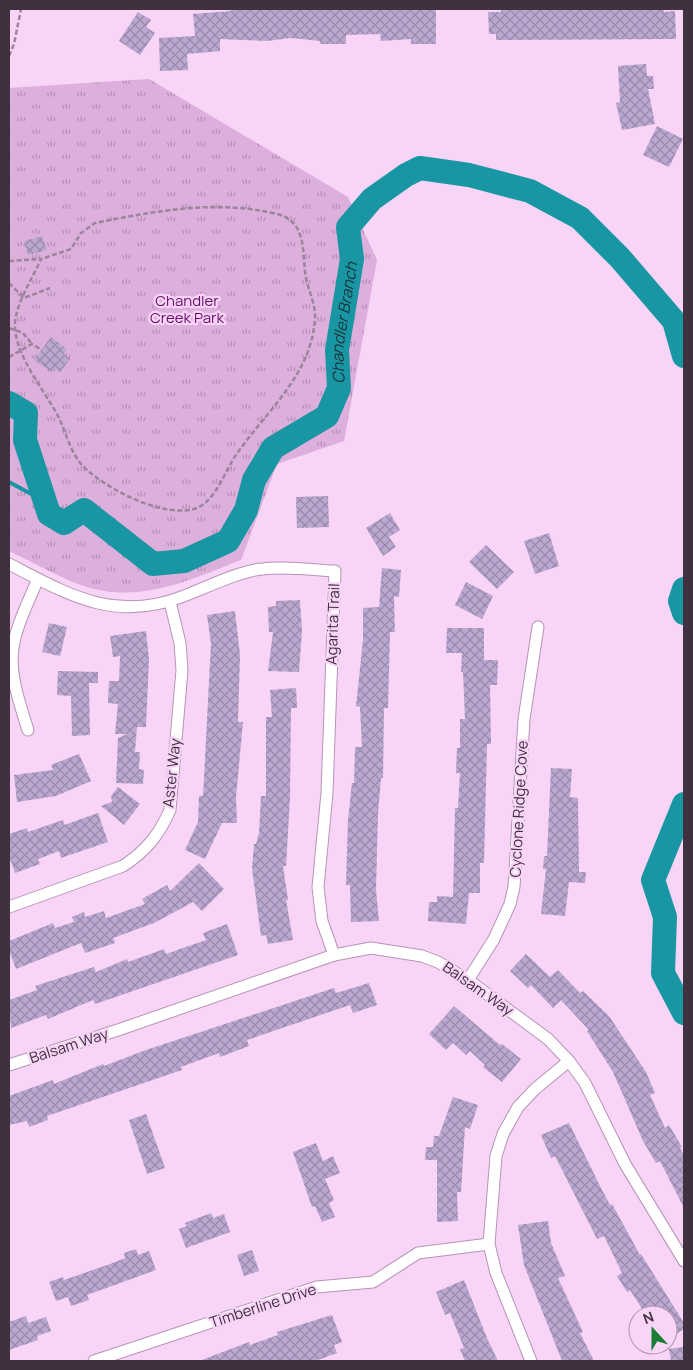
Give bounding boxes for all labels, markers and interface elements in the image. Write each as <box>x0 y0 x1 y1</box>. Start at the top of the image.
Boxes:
water label: Chandler Branch <box>326 260 362 384</box>
park label: Chandler Creek Park <box>150 290 224 328</box>
street label: Agarita Trail <box>321 583 344 665</box>
street label: Aster Way <box>157 737 186 809</box>
street label: Cyclone Ridge Cove <box>504 740 533 878</box>
street label: Balsam Way <box>439 956 518 1021</box>
street label: Balsam Way <box>27 1023 111 1068</box>
street label: Timberline Drive <box>207 1278 319 1333</box>
north arrow <box>628 1305 678 1355</box>
text: N <box>640 1307 656 1328</box>

